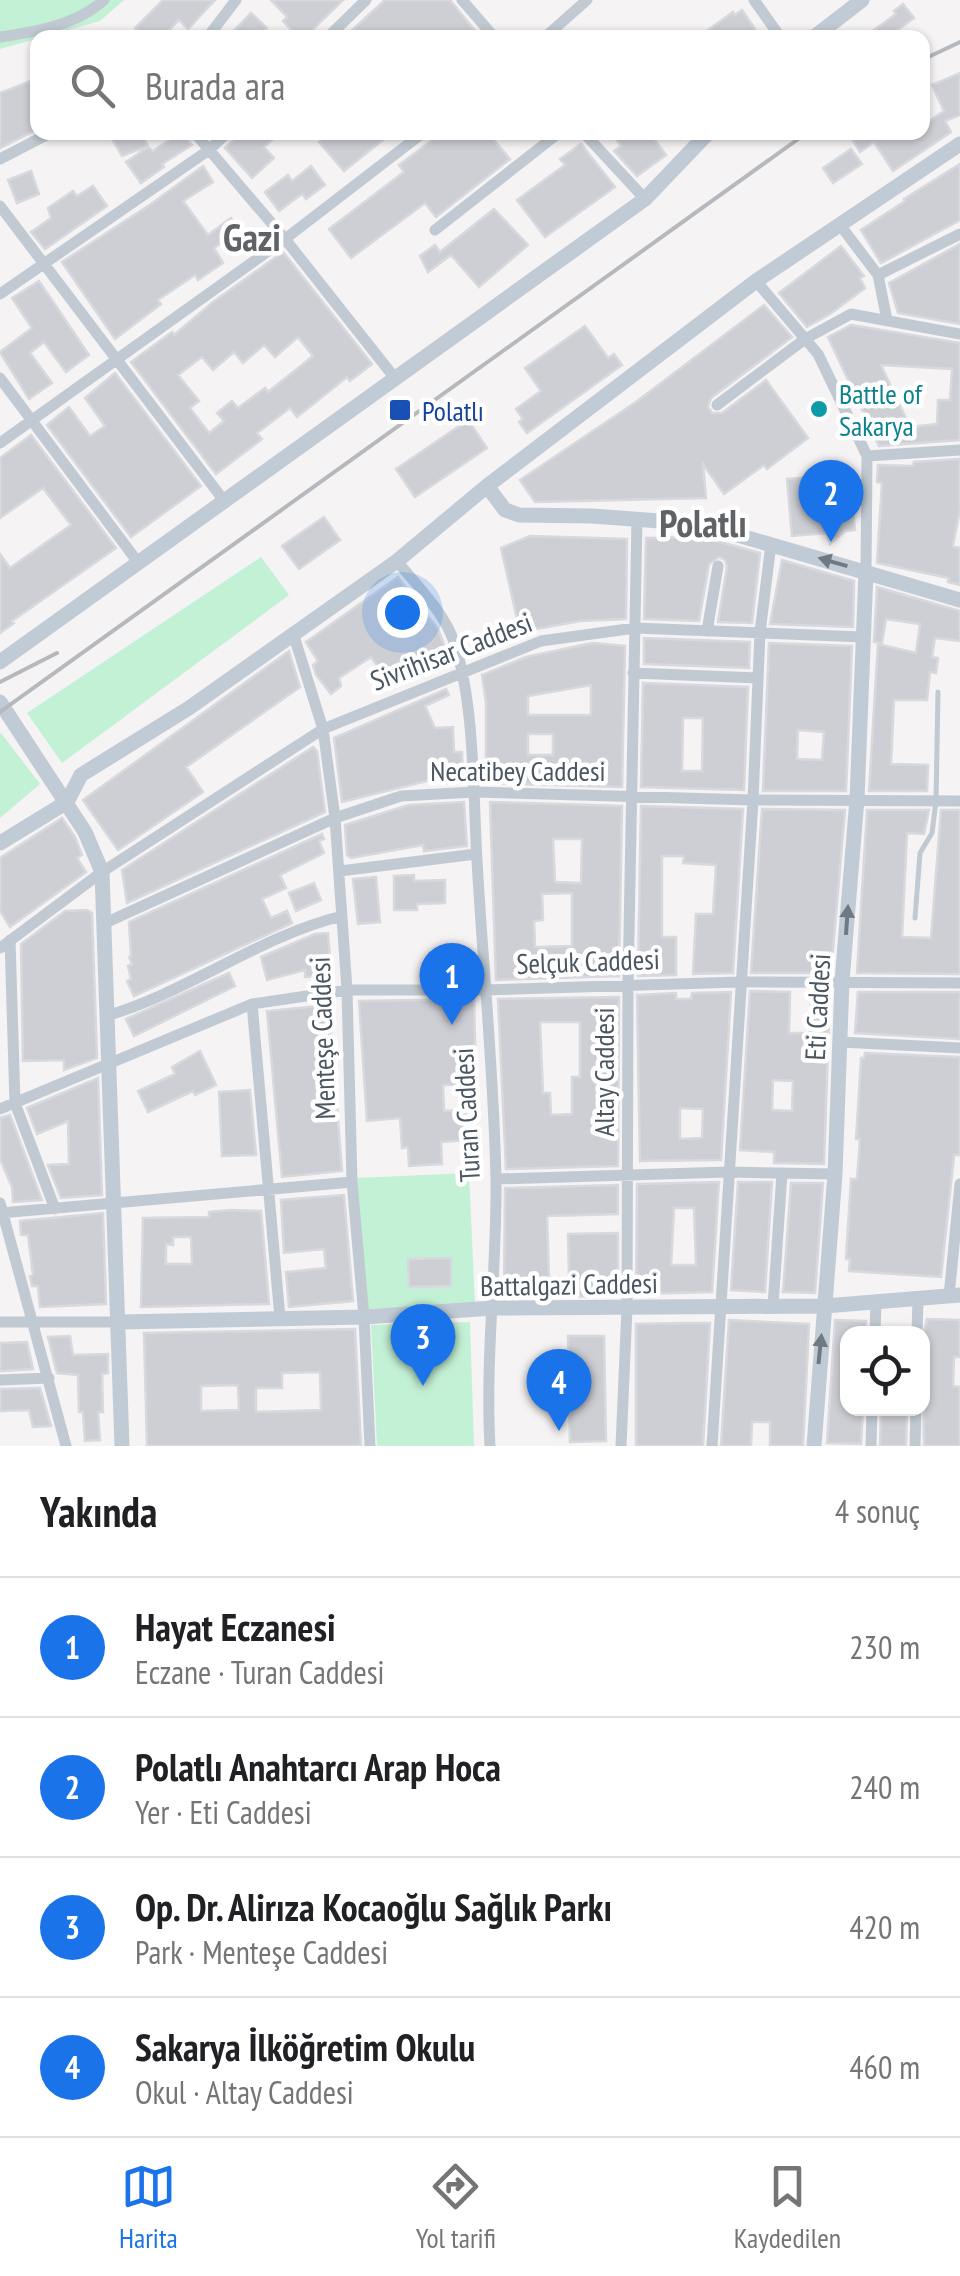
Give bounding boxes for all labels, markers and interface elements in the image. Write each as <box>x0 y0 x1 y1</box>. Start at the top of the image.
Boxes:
search box <box>30 30 930 140</box>
icon: search <box>65 58 120 113</box>
text: Burada ara <box>145 61 286 110</box>
district label: Gazi <box>223 212 281 261</box>
place label: Battle of Sakarya <box>839 375 924 444</box>
place label: Polatlı <box>422 392 484 429</box>
marker: Polatlı <box>387 397 413 423</box>
marker: Battle of Sakarya <box>808 398 830 420</box>
pin: 2 <box>798 460 864 542</box>
district label: Polatlı <box>659 498 747 547</box>
one-way arrow <box>818 553 849 569</box>
your location <box>377 587 428 638</box>
street label: Sivrihisar Caddesi <box>365 603 537 699</box>
street label: Necatibey Caddesi <box>430 752 606 789</box>
one-way arrow <box>840 903 856 935</box>
street label: Selçuk Caddesi <box>516 940 660 982</box>
pin: 1 <box>420 942 484 1025</box>
street label: Eti Caddesi <box>796 953 838 1061</box>
street label: Menteşe Caddesi <box>301 956 343 1120</box>
street label: Altay Caddesi <box>585 1007 622 1137</box>
street label: Turan Caddesi <box>444 1047 488 1183</box>
street label: Battalgazi Caddesi <box>480 1264 658 1304</box>
pin: 3 <box>390 1304 456 1386</box>
map controls <box>840 1326 930 1416</box>
button: locate <box>840 1326 930 1416</box>
one-way arrow <box>812 1332 828 1364</box>
pin: 4 <box>526 1348 592 1431</box>
text: Yakında <box>40 1484 157 1539</box>
text: 4 sonuç <box>835 1490 920 1532</box>
text: Hayat Eczanesi <box>135 1602 336 1651</box>
text: 1 <box>65 1626 80 1668</box>
text: 230 m <box>849 1626 920 1668</box>
text: Eczane · Turan Caddesi <box>135 1651 384 1693</box>
text: Polatlı Anahtarcı Arap Hoca <box>135 1742 501 1791</box>
text: 2 <box>65 1766 80 1808</box>
text: 240 m <box>849 1766 920 1808</box>
text: Yer · Eti Caddesi <box>135 1791 312 1833</box>
text: Op. Dr. Alirıza Kocaoğlu Sağlık Parkı <box>135 1882 612 1931</box>
text: 3 <box>65 1906 80 1948</box>
text: 420 m <box>849 1906 920 1948</box>
text: Park · Menteşe Caddesi <box>135 1931 388 1973</box>
text: Sakarya İlköğretim Okulu <box>135 2022 475 2071</box>
text: 4 <box>65 2046 80 2088</box>
text: 460 m <box>849 2046 920 2088</box>
text: Okul · Altay Caddesi <box>135 2071 354 2113</box>
tab: Harita <box>119 2159 178 2256</box>
tab: Yol tarifi <box>416 2159 496 2256</box>
tab: Kaydedilen <box>734 2159 841 2256</box>

